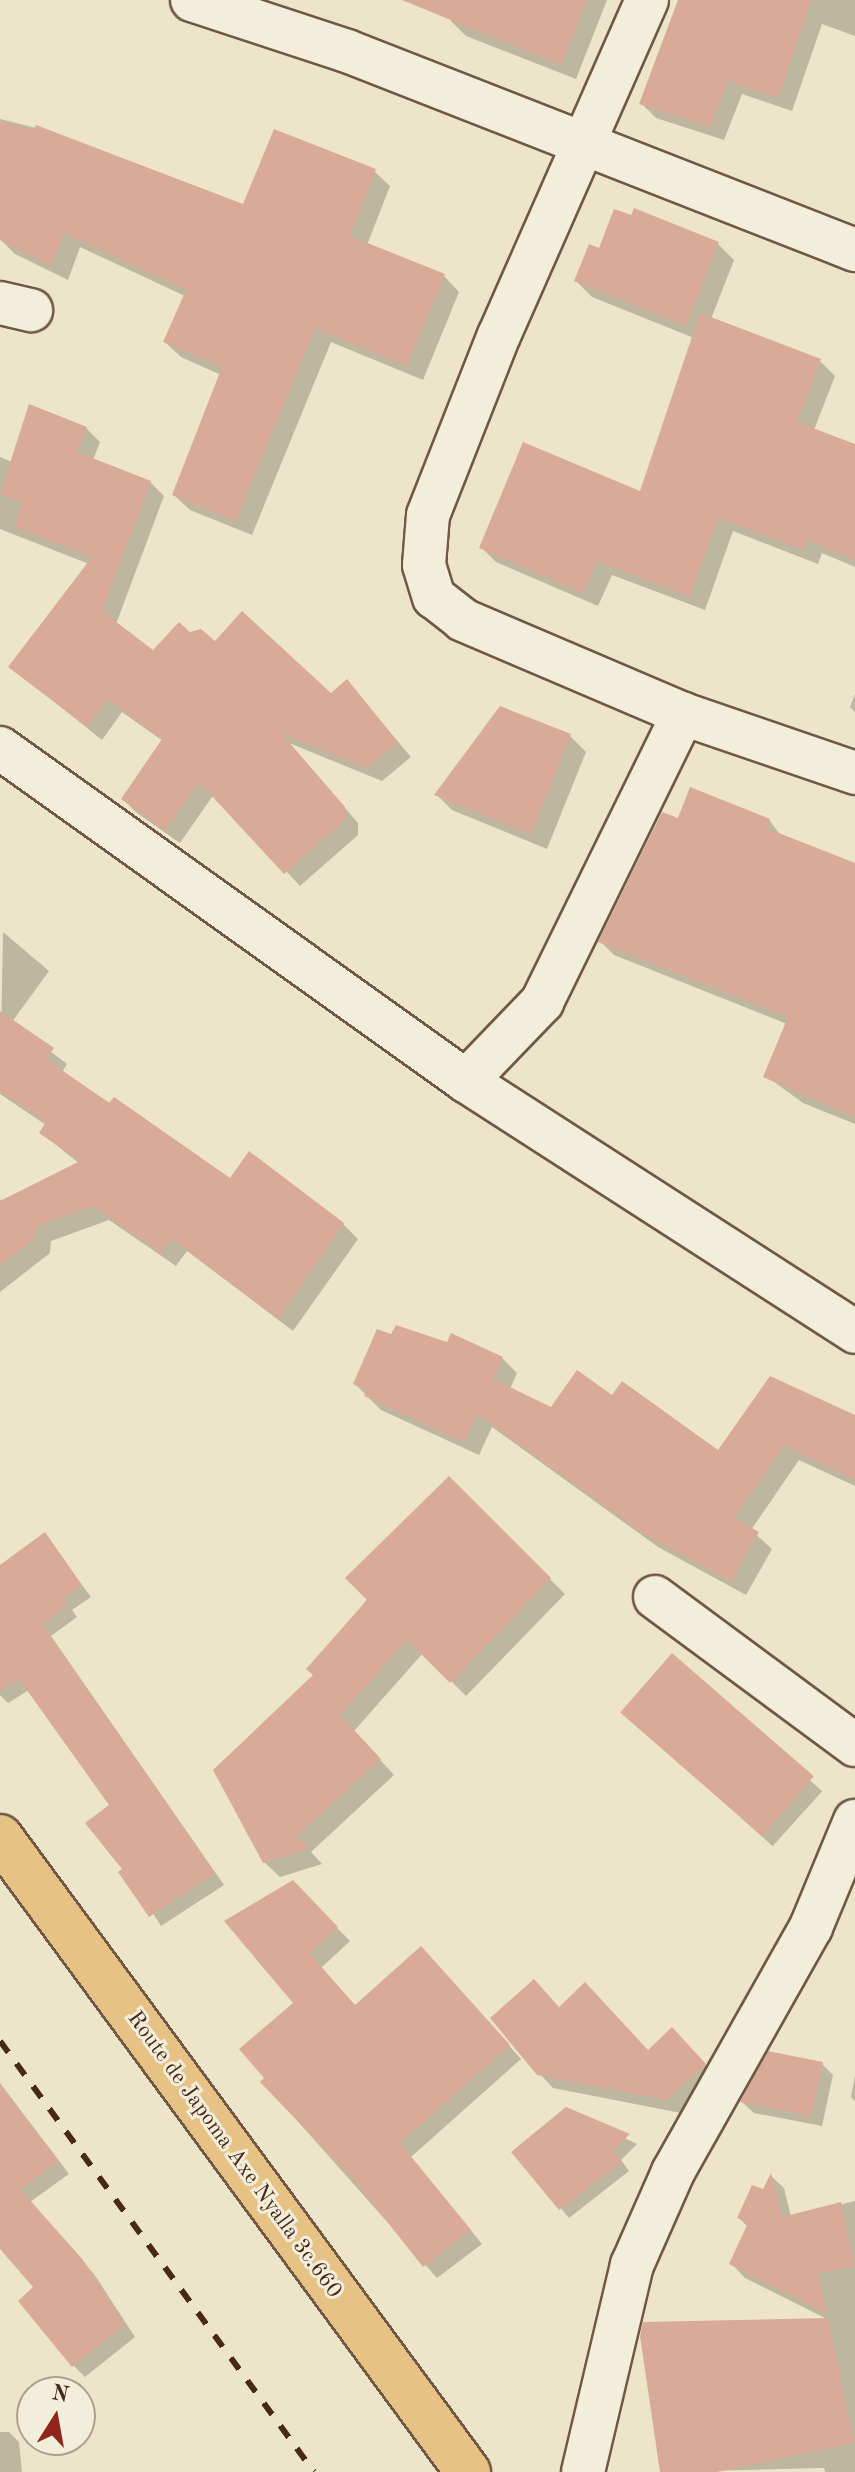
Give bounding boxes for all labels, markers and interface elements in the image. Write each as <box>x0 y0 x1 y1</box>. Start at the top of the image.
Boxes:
street label: Route de Japoma Axe Nyalla 3c.660 <box>121 2006 347 2304</box>
north arrow <box>16 2376 96 2456</box>
text: N <box>50 2382 71 2407</box>

